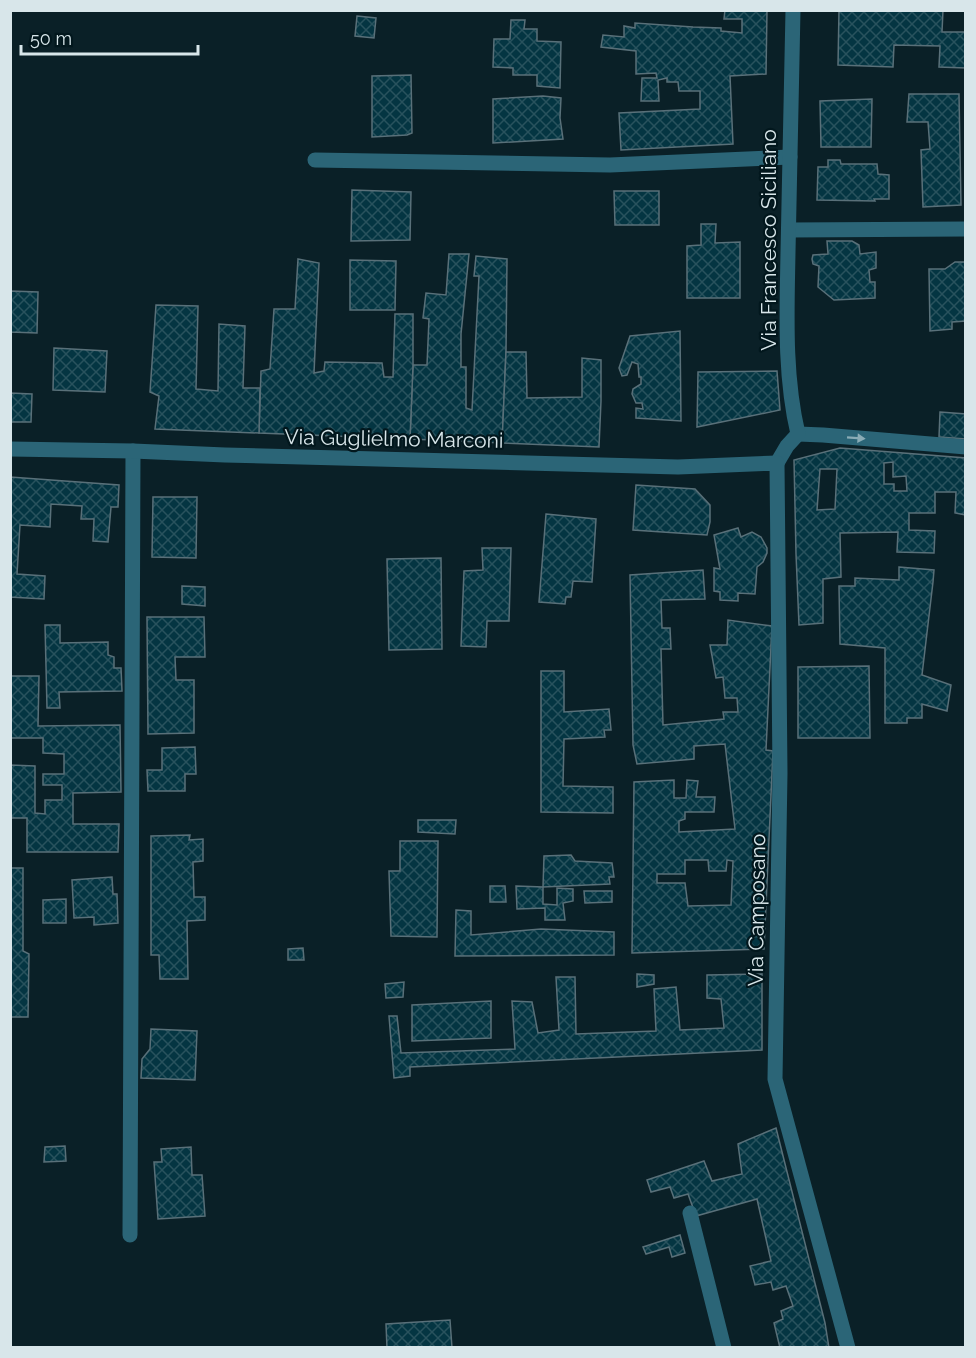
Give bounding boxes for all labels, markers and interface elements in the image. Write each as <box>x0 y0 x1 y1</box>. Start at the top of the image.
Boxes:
scale bar <box>21 18 198 56</box>
text: 50 m <box>30 28 72 49</box>
street label: Via Francesco Siciliano <box>756 129 781 351</box>
street label: Via Guglielmo Marconi <box>284 424 504 453</box>
one-way arrow <box>847 434 866 443</box>
street label: Via Camposano <box>743 833 770 986</box>

